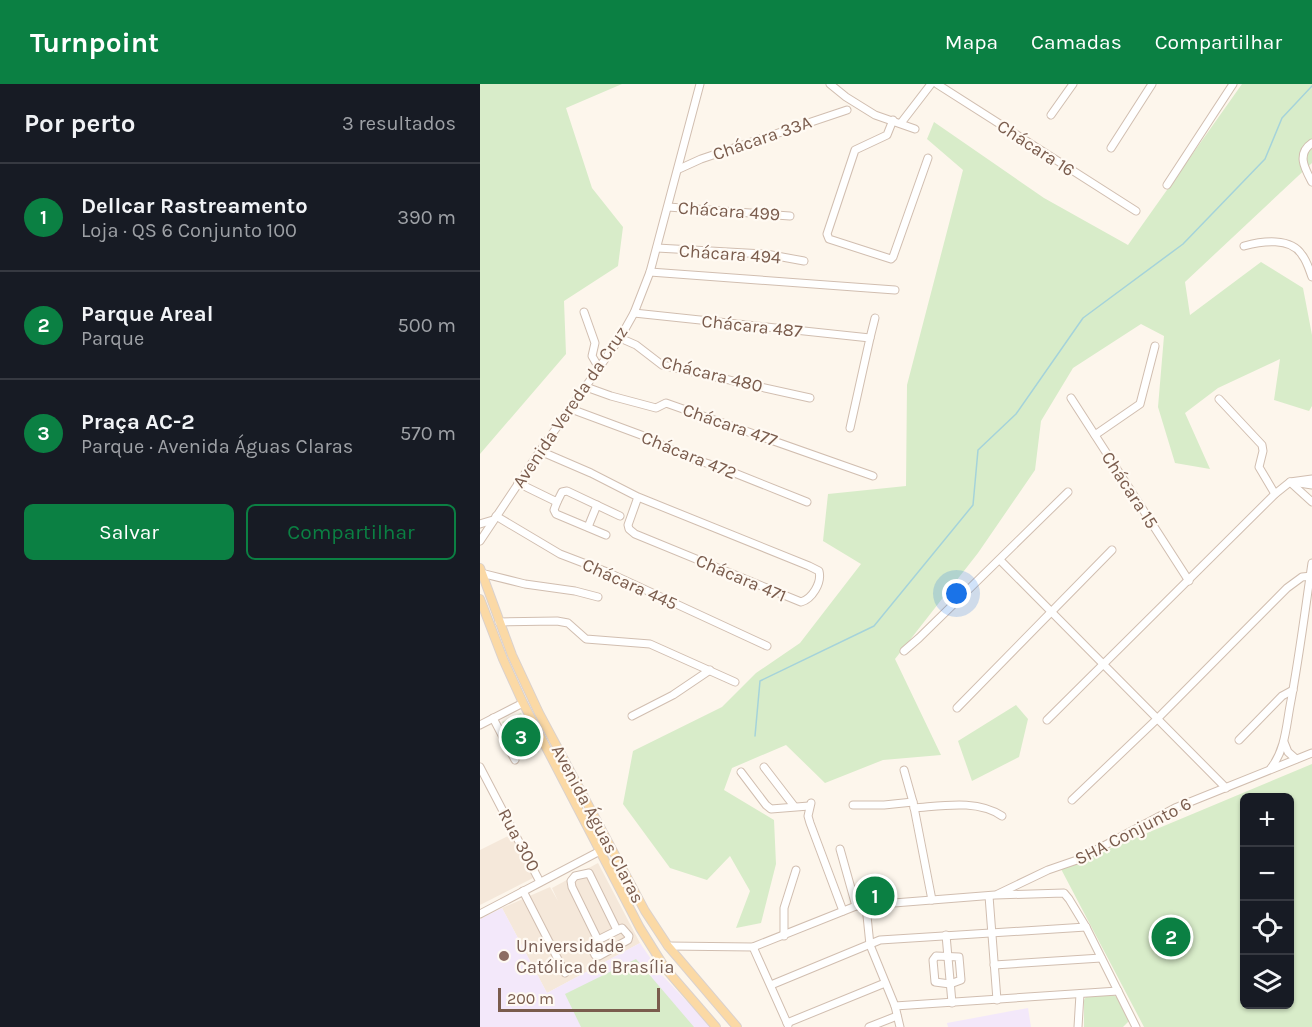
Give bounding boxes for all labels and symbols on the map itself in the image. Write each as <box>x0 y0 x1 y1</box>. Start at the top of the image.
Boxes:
street label: Chácara 33A <box>710 111 814 165</box>
street label: Chácara 16 <box>993 115 1079 181</box>
street label: Chácara 499 <box>677 196 781 226</box>
street label: Chácara 494 <box>678 239 782 269</box>
street label: Chácara 487 <box>700 310 804 342</box>
street label: Avenida Vereda da Cruz <box>508 322 632 492</box>
street label: Chácara 480 <box>659 351 765 397</box>
street label: Chácara 477 <box>680 399 781 452</box>
street label: Chácara 472 <box>638 426 740 484</box>
street label: Chácara 15 <box>1097 447 1163 533</box>
street label: Chácara 471 <box>692 549 790 607</box>
street label: Chácara 445 <box>579 553 681 615</box>
your location <box>942 579 971 608</box>
pin: 3 <box>502 714 540 760</box>
street label: Avenida Águas Claras <box>547 741 650 907</box>
street label: SHA Conjunto 6 <box>1071 792 1195 870</box>
street label: Rua 300 <box>493 805 545 875</box>
pin: 1 <box>856 874 894 918</box>
pin: 2 <box>1152 914 1190 960</box>
place label: Universidade Católica de Brasília <box>516 935 674 978</box>
marker: Universidade Católica de Brasília <box>497 949 511 963</box>
scale bar <box>498 985 660 1012</box>

